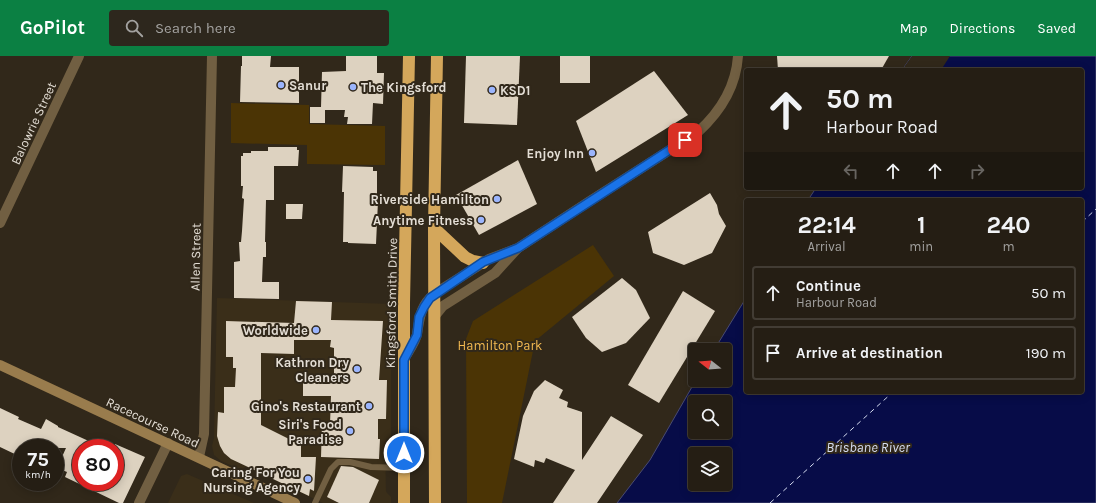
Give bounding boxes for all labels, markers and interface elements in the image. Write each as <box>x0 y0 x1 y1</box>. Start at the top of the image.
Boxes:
search box <box>109 10 389 46</box>
text: GoPilot <box>20 17 85 39</box>
icon: search <box>123 17 145 39</box>
text: Search here <box>155 19 236 37</box>
text: Map <box>900 20 928 37</box>
text: Directions <box>950 20 1015 37</box>
text: Saved <box>1037 20 1076 37</box>
place label: Sanur <box>289 78 327 93</box>
street label: Balowrie Street <box>8 79 59 167</box>
marker: Sanur <box>276 80 286 90</box>
place label: The Kingsford <box>361 80 446 95</box>
marker: The Kingsford <box>348 82 358 92</box>
text: 50 m <box>826 82 894 115</box>
place label: KSD1 <box>500 83 530 98</box>
icon: ahead <box>760 84 812 136</box>
marker: KSD1 <box>487 85 497 95</box>
text: Harbour Road <box>826 116 938 138</box>
pin <box>668 123 702 157</box>
icon: arrive <box>674 129 696 151</box>
place label: Enjoy Inn <box>527 146 584 161</box>
marker: Enjoy Inn <box>587 148 597 158</box>
icon: left <box>840 160 862 182</box>
icon: ahead <box>882 160 904 182</box>
icon: ahead <box>924 160 946 182</box>
icon: right <box>966 160 988 182</box>
place label: Riverside Hamilton <box>370 192 489 207</box>
marker: Riverside Hamilton <box>492 194 502 204</box>
text: 22:14 <box>797 211 856 239</box>
text: 1 <box>917 211 925 239</box>
text: 240 <box>987 211 1031 239</box>
place label: Anytime Fitness <box>373 213 473 228</box>
marker: Anytime Fitness <box>476 215 486 225</box>
street label: Allen Street <box>187 223 204 291</box>
street label: Kingsford Smith Drive <box>383 237 400 368</box>
text: Arrival <box>808 239 846 254</box>
text: min <box>909 239 933 254</box>
text: m <box>1002 239 1015 254</box>
text: Continue <box>796 277 861 295</box>
icon: ahead <box>762 282 784 304</box>
text: 50 m <box>1031 284 1066 302</box>
text: Harbour Road <box>796 295 877 310</box>
place label: Worldwide <box>243 323 308 338</box>
marker: Worldwide <box>311 325 321 335</box>
park label: Hamilton Park <box>458 338 542 353</box>
icon: arrive <box>762 342 784 364</box>
north arrow <box>688 343 732 387</box>
map controls <box>688 343 732 491</box>
text: Arrive at destination <box>796 344 943 362</box>
text: 190 m <box>1026 344 1066 362</box>
place label: Kathron Dry Cleaners <box>275 355 349 385</box>
marker: Kathron Dry Cleaners <box>352 364 362 374</box>
street label: Racecourse Road <box>104 394 202 451</box>
button: search <box>688 395 732 439</box>
place label: Gino's Restaurant <box>251 399 361 414</box>
marker: Gino's Restaurant <box>364 401 374 411</box>
place label: Siri's Food Paradise <box>278 417 342 447</box>
marker: Siri's Food Paradise <box>345 426 355 436</box>
position arrow <box>383 432 425 474</box>
speed limit sign: 80 <box>72 439 124 491</box>
water label: Brisbane River <box>826 439 911 456</box>
button: layers <box>688 447 732 491</box>
text: 75 <box>27 448 49 471</box>
place label: Caring For You Nursing Agency <box>203 465 300 495</box>
text: km/h <box>25 469 51 481</box>
marker: Caring For You Nursing Agency <box>303 474 313 484</box>

